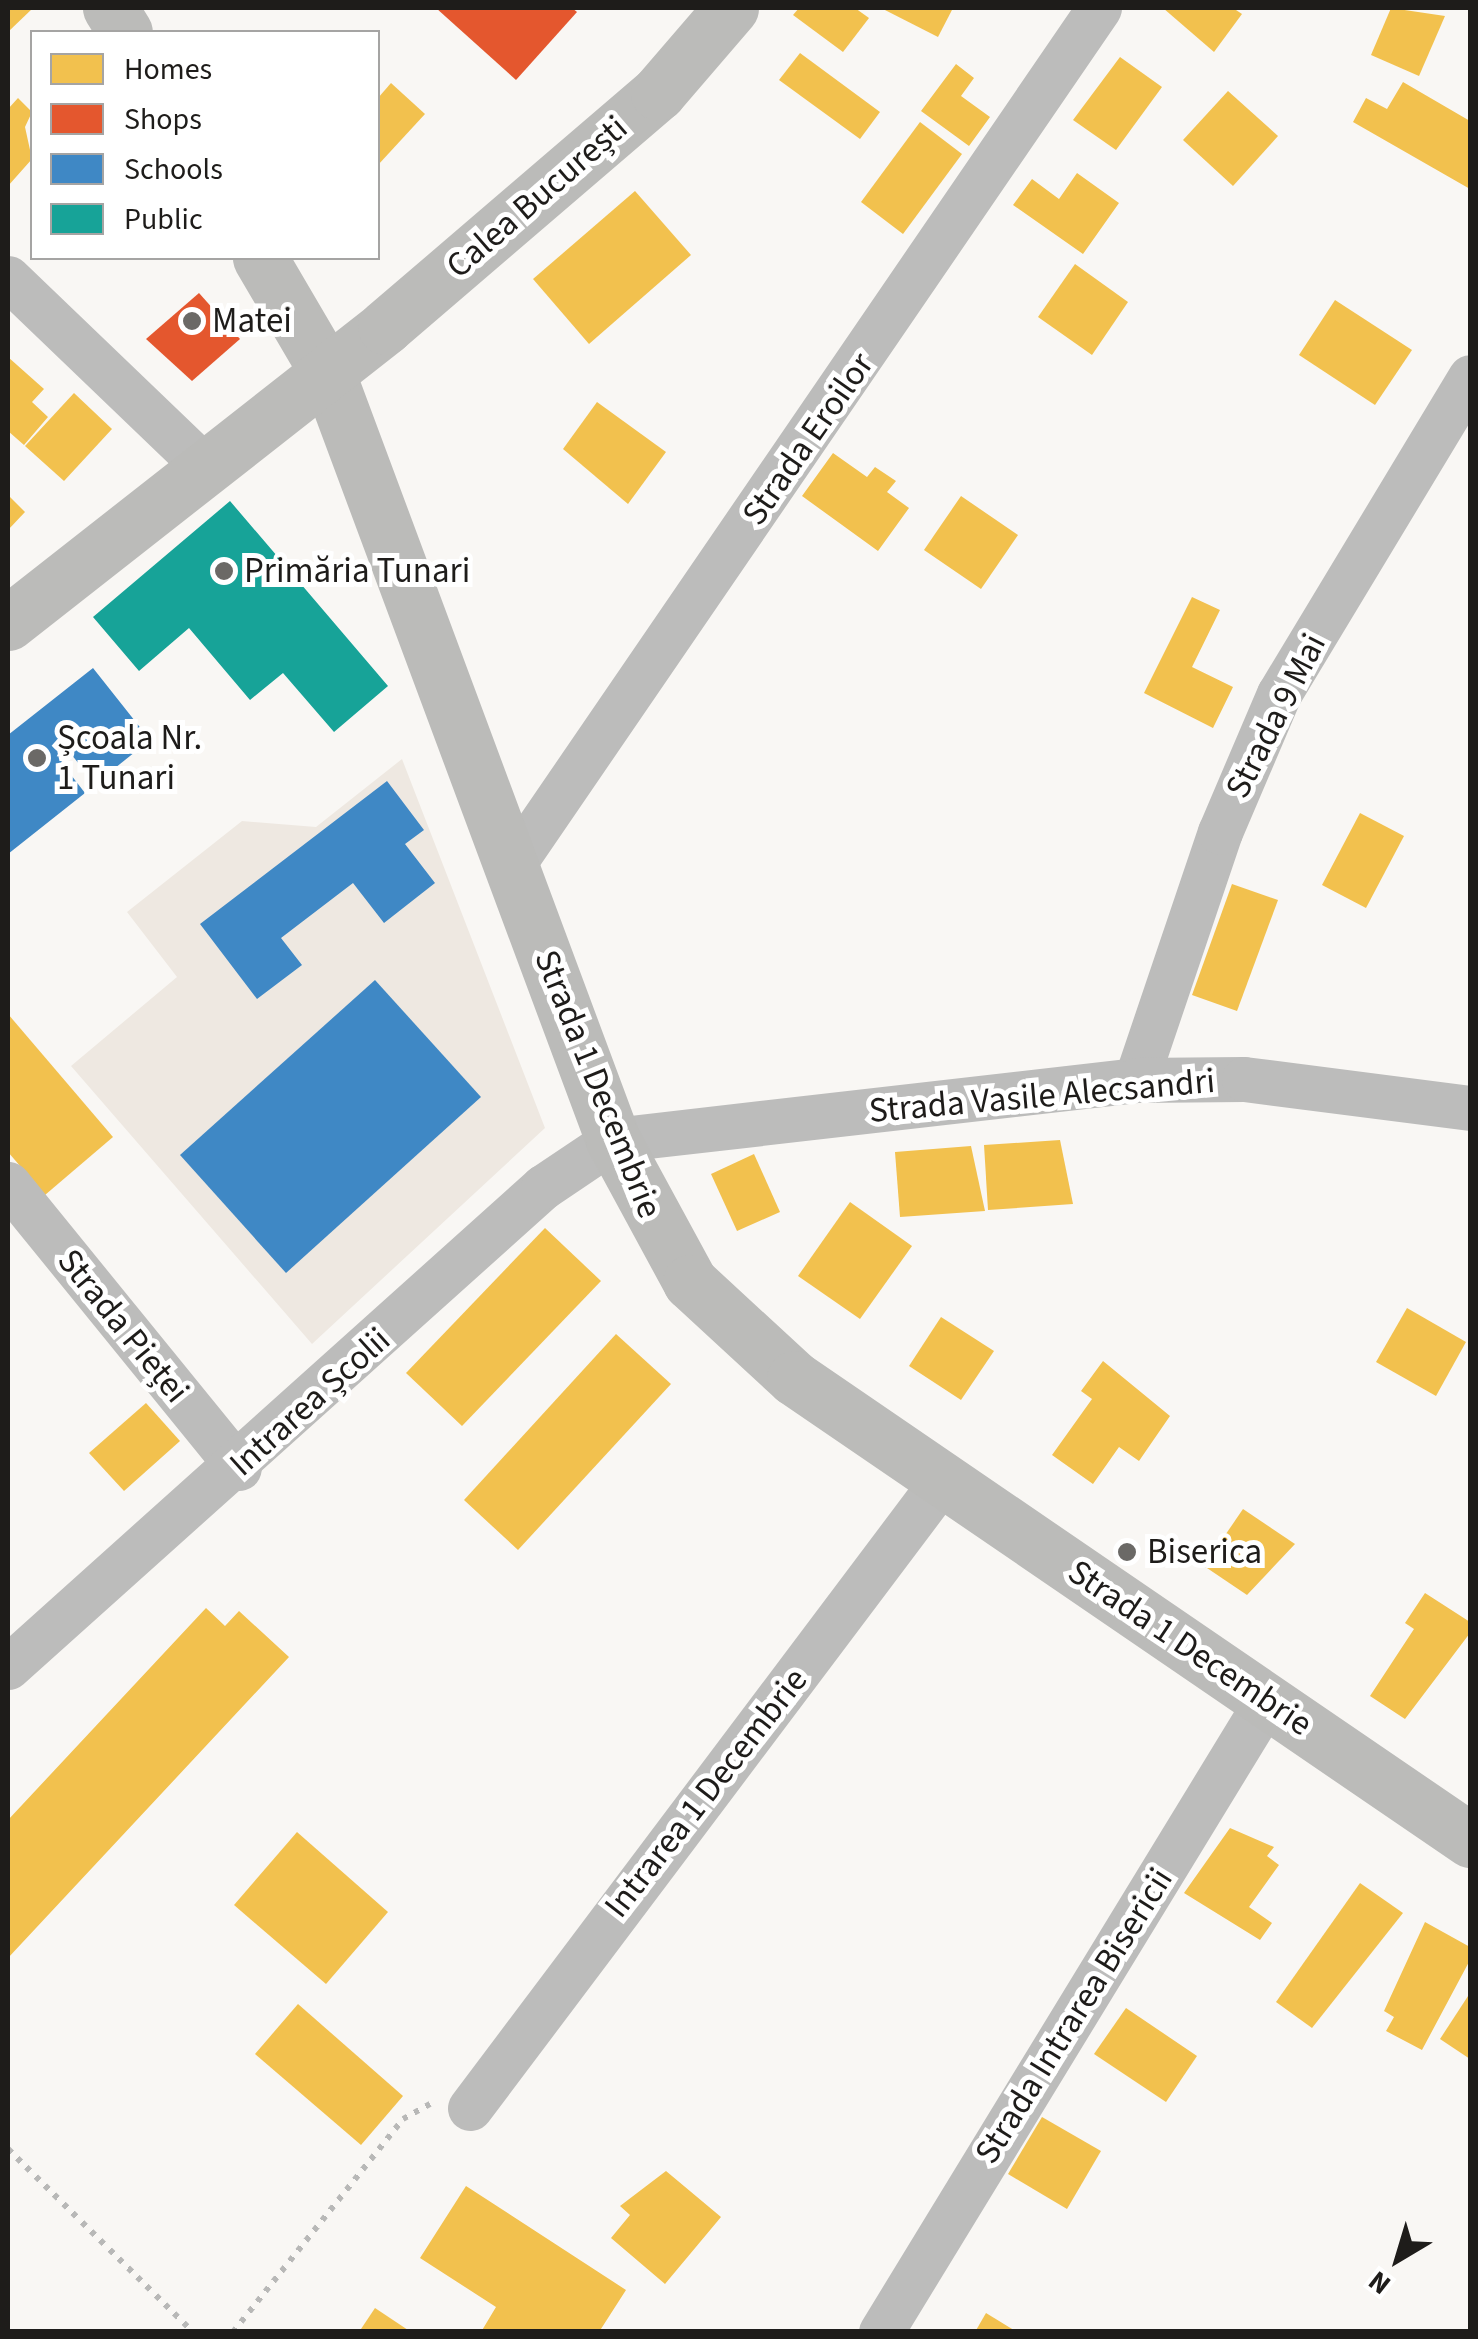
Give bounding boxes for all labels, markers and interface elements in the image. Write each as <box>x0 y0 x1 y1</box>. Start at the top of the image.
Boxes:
legend <box>30 30 380 260</box>
text: Homes <box>124 48 212 91</box>
text: Shops <box>124 98 202 141</box>
street label: Calea București <box>438 107 636 287</box>
text: Schools <box>124 148 223 191</box>
text: Public <box>124 198 203 241</box>
place label: Matei <box>212 300 292 342</box>
marker: Matei <box>181 310 203 332</box>
street label: Strada Eroilor <box>733 345 883 533</box>
place label: Primăria Tunari <box>244 550 470 592</box>
marker: Primăria Tunari <box>213 560 235 582</box>
street label: Strada 9 Mai <box>1217 627 1335 805</box>
place label: Școala Nr. 1 Tunari <box>57 717 202 799</box>
marker: Școala Nr. 1 Tunari <box>26 747 48 769</box>
street label: Strada 1 Decembrie <box>525 944 671 1224</box>
street label: Strada Vasile Alecsandri <box>867 1060 1217 1132</box>
street label: Strada Pieței <box>48 1241 198 1411</box>
street label: Intrarea Școlii <box>221 1319 399 1485</box>
place label: Biserica <box>1147 1531 1262 1573</box>
marker: Biserica <box>1116 1541 1138 1563</box>
street label: Strada 1 Decembrie <box>1060 1551 1320 1745</box>
street label: Intrarea 1 Decembrie <box>596 1660 816 1926</box>
street label: Strada Intrarea Bisericii <box>966 1861 1182 2171</box>
north arrow <box>1348 2209 1448 2309</box>
text: N <box>1360 2261 1399 2304</box>

